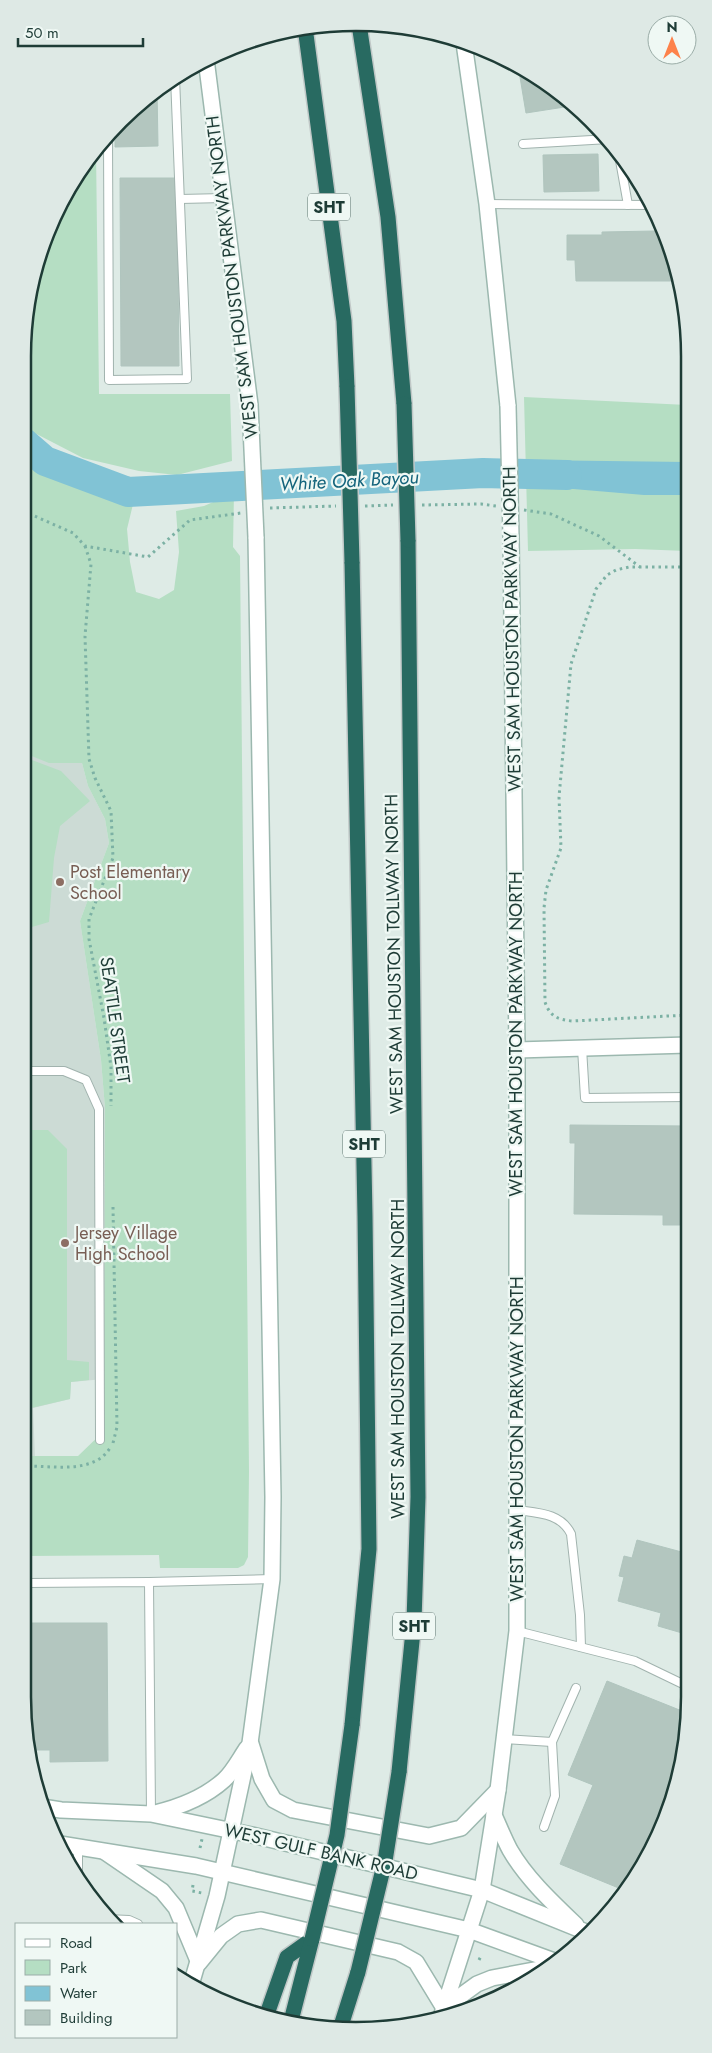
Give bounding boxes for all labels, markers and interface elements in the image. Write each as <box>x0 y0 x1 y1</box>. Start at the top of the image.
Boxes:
scale bar <box>18 15 142 47</box>
north arrow <box>647 15 697 65</box>
text: N <box>666 17 678 37</box>
text: 50 m <box>25 22 59 44</box>
street label: WEST SAM HOUSTON PARKWAY NORTH <box>199 114 265 440</box>
road number: SHT <box>308 193 350 220</box>
water label: White Oak Bayou <box>279 463 420 498</box>
street label: WEST SAM HOUSTON PARKWAY NORTH <box>496 466 528 792</box>
street label: WEST SAM HOUSTON TOLLWAY NORTH <box>378 794 410 1114</box>
place label: Post Elementary School <box>70 859 190 906</box>
street label: WEST SAM HOUSTON PARKWAY NORTH <box>503 871 529 1197</box>
marker: Post Elementary School <box>54 876 66 888</box>
street label: SEATTLE STREET <box>93 955 137 1086</box>
road number: SHT <box>343 1130 385 1158</box>
street label: WEST SAM HOUSTON TOLLWAY NORTH <box>385 1199 411 1519</box>
place label: Jersey Village High School <box>73 1220 177 1267</box>
marker: Jersey Village High School <box>59 1237 71 1249</box>
street label: WEST SAM HOUSTON PARKWAY NORTH <box>504 1276 530 1602</box>
road number: SHT <box>393 1612 435 1640</box>
street label: WEST GULF BANK ROAD <box>222 1817 420 1887</box>
legend <box>15 1923 178 2038</box>
text: Road <box>60 1932 92 1954</box>
text: Park <box>60 1957 87 1979</box>
text: Water <box>60 1982 98 2004</box>
text: Building <box>60 2007 112 2029</box>

